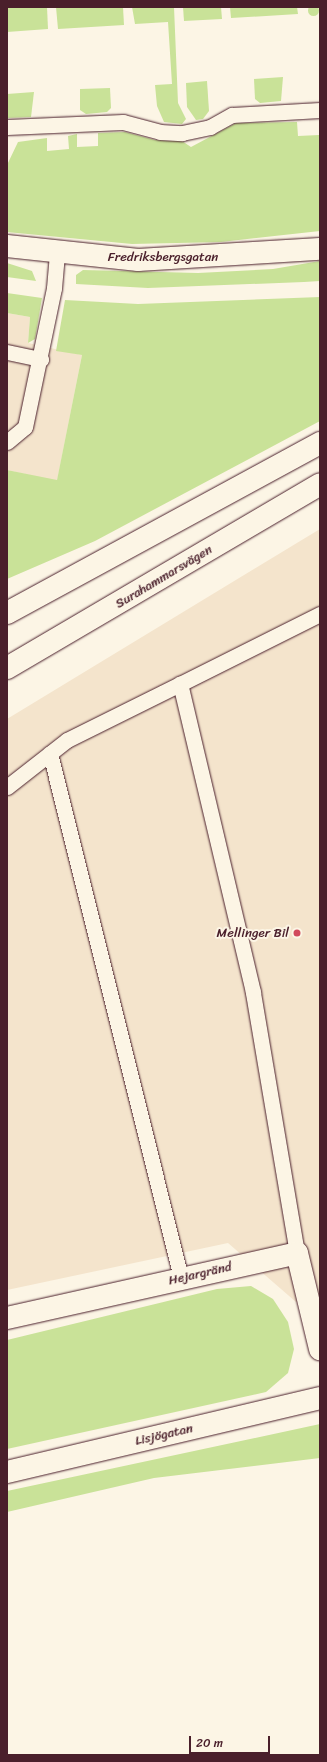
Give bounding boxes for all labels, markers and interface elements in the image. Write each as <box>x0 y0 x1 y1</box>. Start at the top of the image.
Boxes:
street label: Fredriksbergsgatan <box>108 249 218 265</box>
street label: Surahammarsvägen <box>113 542 215 612</box>
place label: Mellinger Bil <box>217 925 289 941</box>
marker: Mellinger Bil <box>292 928 302 938</box>
street label: Hejargränd <box>167 1259 233 1289</box>
street label: Lisjögatan <box>134 1421 194 1449</box>
scale bar <box>191 1728 272 1754</box>
text: 20 m <box>196 1732 223 1754</box>

